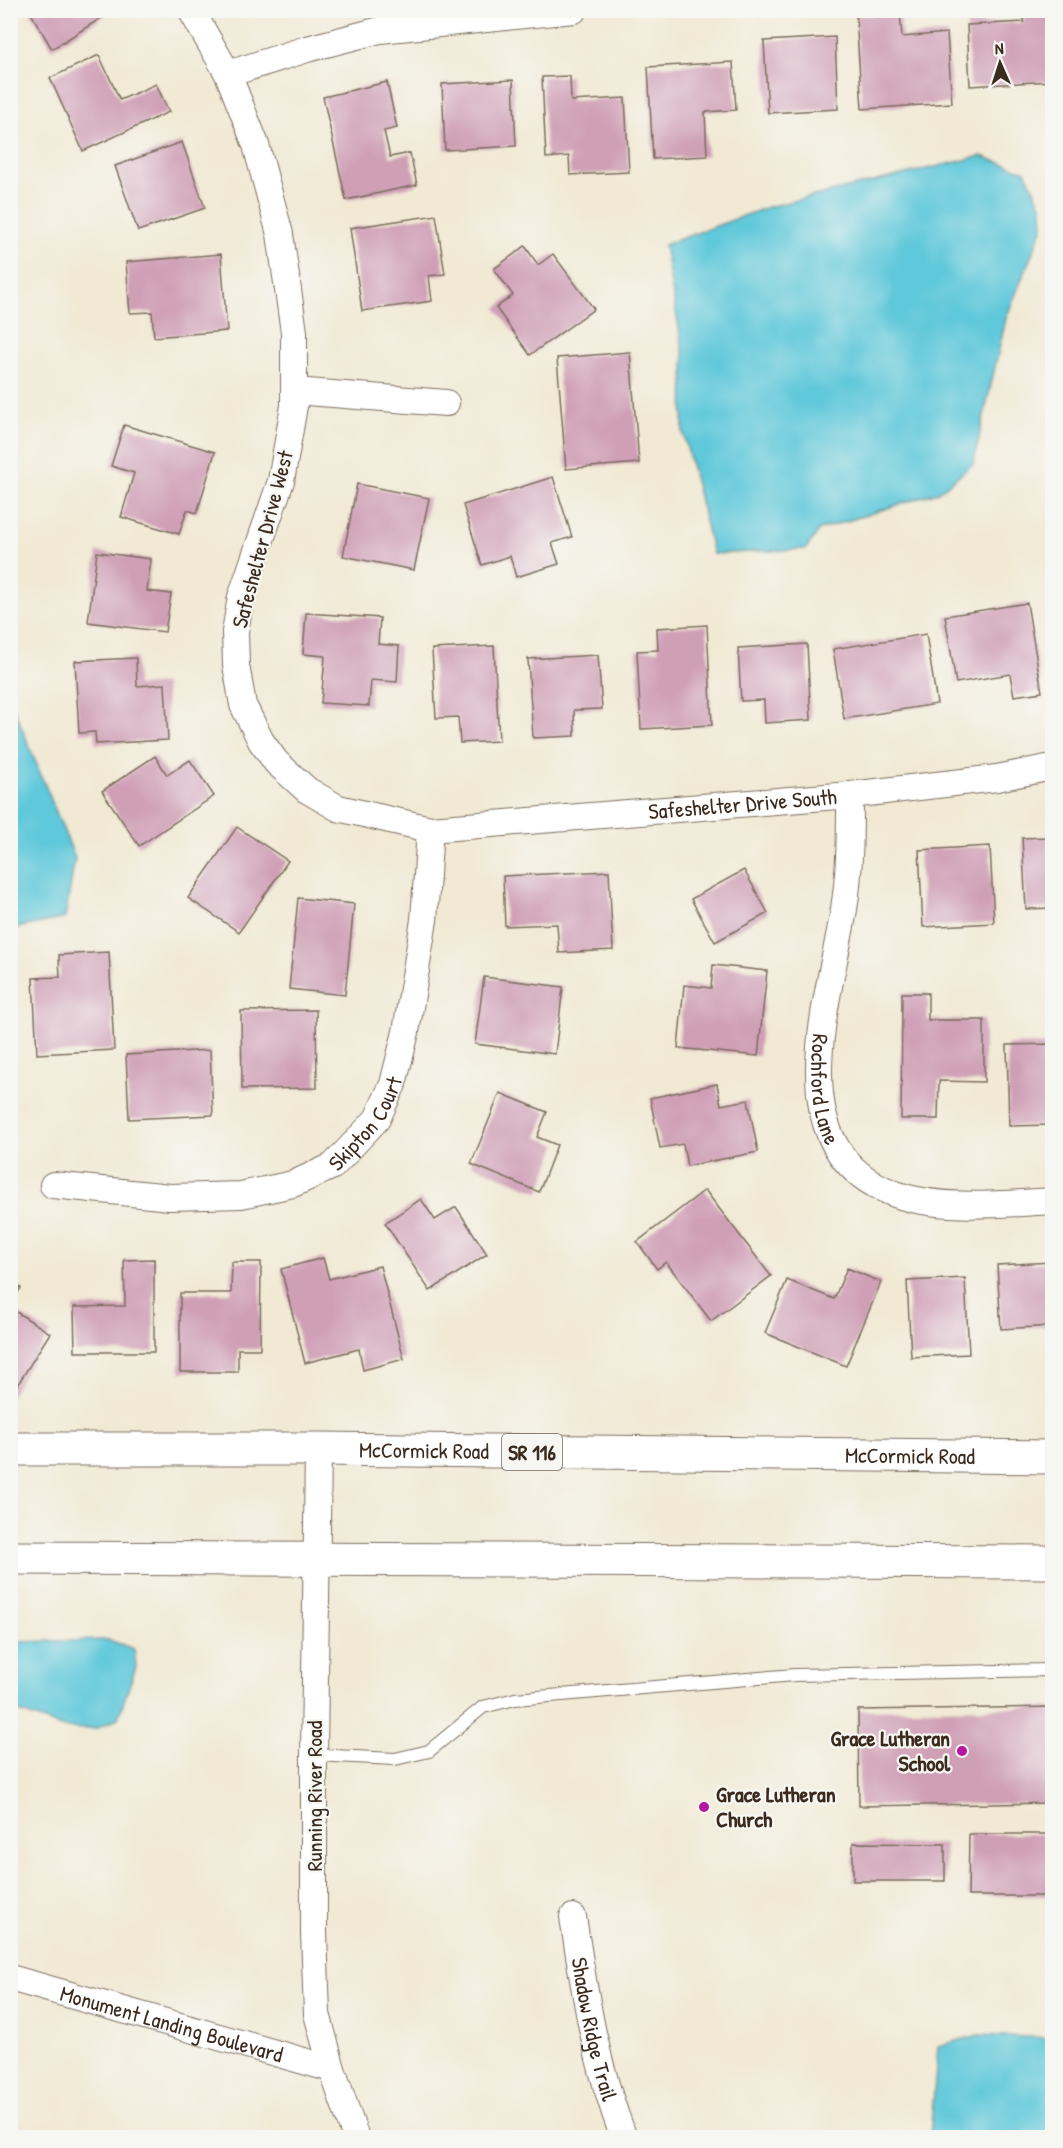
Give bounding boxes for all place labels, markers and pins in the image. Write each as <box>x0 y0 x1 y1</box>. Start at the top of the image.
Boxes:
place label: Grace Lutheran School <box>830 1723 951 1778</box>
marker: Grace Lutheran School <box>955 1744 969 1758</box>
place label: Grace Lutheran Church <box>716 1779 836 1834</box>
marker: Grace Lutheran Church <box>697 1800 711 1814</box>

